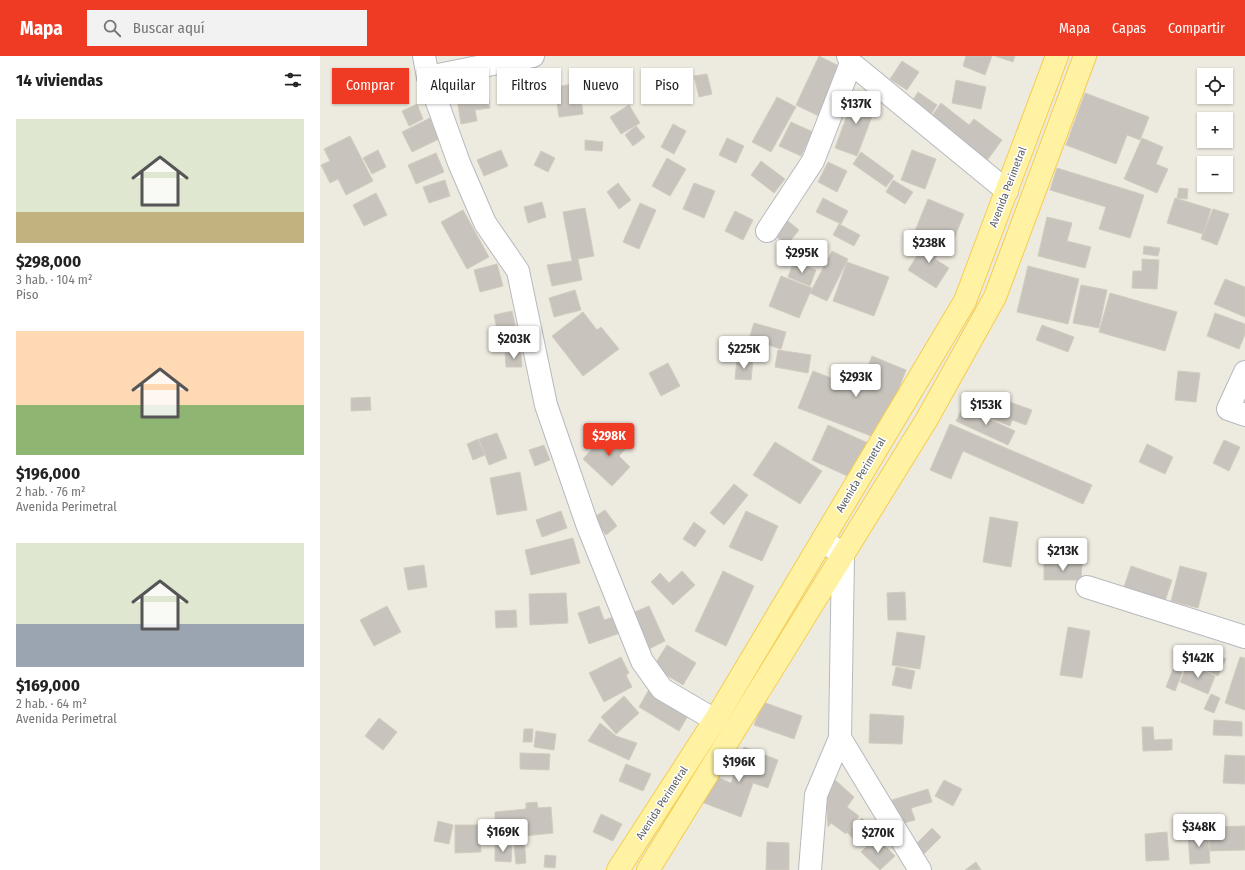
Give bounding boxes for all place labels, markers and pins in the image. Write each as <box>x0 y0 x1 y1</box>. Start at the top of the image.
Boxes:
pin: $137K <box>828 91 884 125</box>
pin: $238K <box>901 230 957 264</box>
pin: $295K <box>774 240 830 274</box>
pin: $203K <box>486 326 542 360</box>
pin: $225K <box>716 336 772 370</box>
pin: $293K <box>828 364 884 398</box>
pin: $153K <box>958 392 1014 426</box>
pin: $298K <box>581 423 637 457</box>
pin: $213K <box>1035 538 1091 572</box>
pin: $142K <box>1170 645 1226 679</box>
pin: $196K <box>711 749 767 783</box>
pin: $348K <box>1171 814 1227 848</box>
pin: $169K <box>475 819 531 853</box>
pin: $270K <box>850 820 906 854</box>

